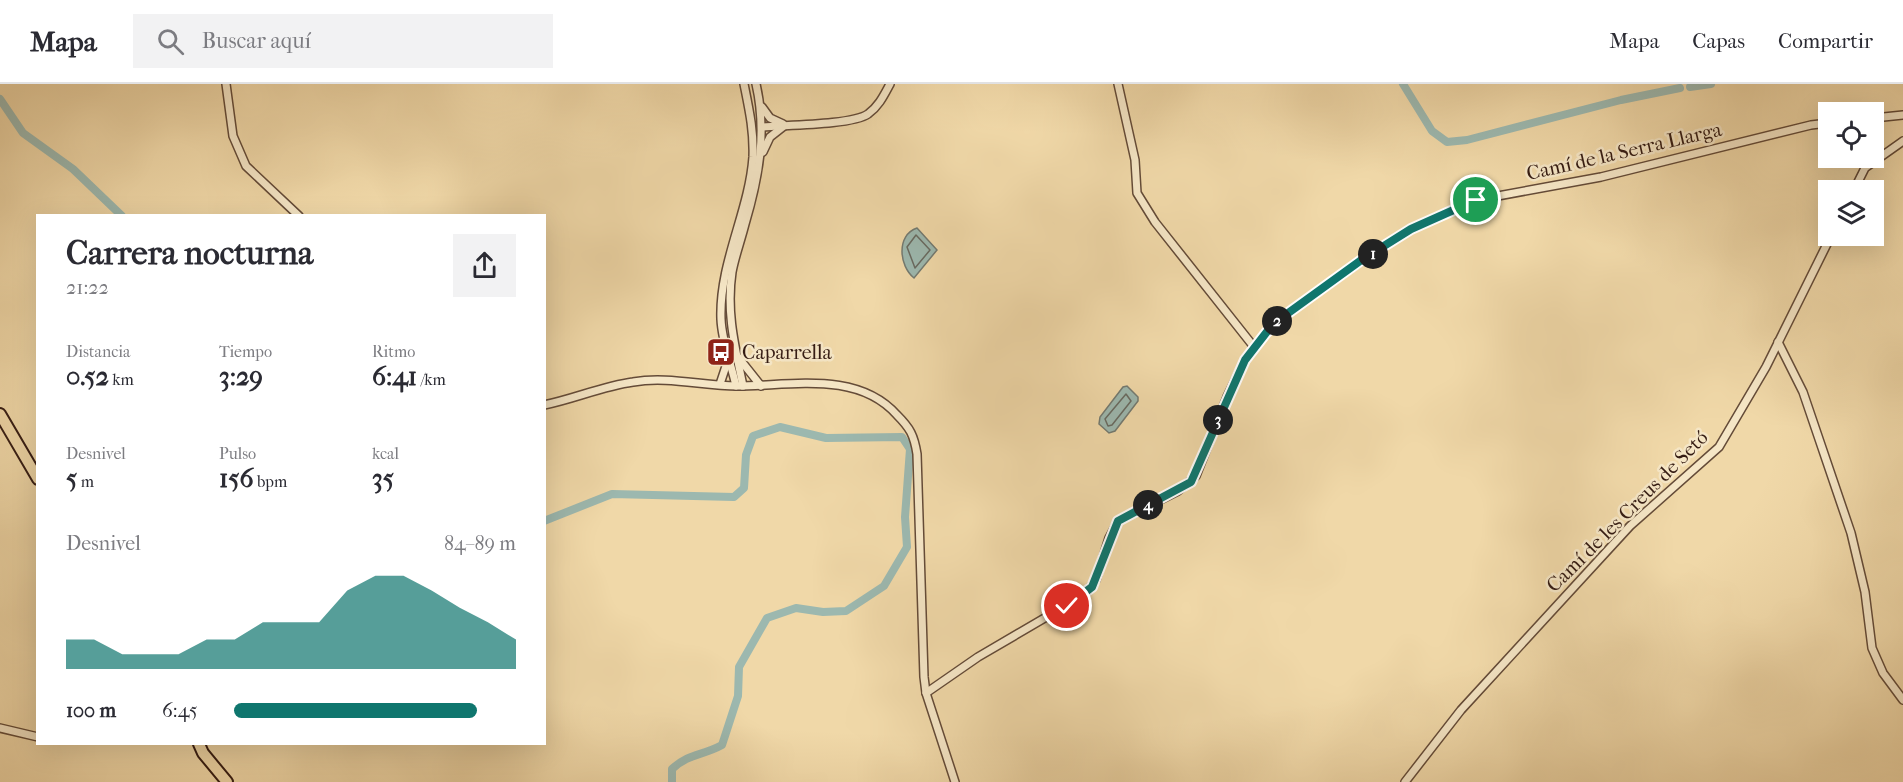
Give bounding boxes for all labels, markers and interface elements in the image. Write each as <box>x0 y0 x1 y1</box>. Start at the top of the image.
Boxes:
search box <box>133 14 553 68</box>
text: Mapa <box>30 25 97 58</box>
icon: search <box>154 25 187 58</box>
text: Buscar aquí <box>202 28 311 54</box>
text: Mapa <box>1609 29 1659 53</box>
text: Capas <box>1692 29 1745 53</box>
text: Compartir <box>1778 29 1873 53</box>
map controls <box>1818 102 1884 246</box>
button: locate <box>1818 102 1884 168</box>
street label: Camí de la Serra Llarga <box>1524 118 1725 185</box>
pin <box>1450 174 1501 225</box>
button: layers <box>1818 180 1884 246</box>
icon: arrive <box>1459 183 1492 216</box>
text: Carrera nocturna <box>66 234 313 273</box>
button: share <box>453 234 516 297</box>
pin: 1 <box>1358 239 1388 269</box>
text: 1 <box>1370 244 1376 263</box>
text: 21:22 <box>66 276 109 299</box>
pin: 2 <box>1262 306 1292 336</box>
text: 2 <box>1273 311 1281 330</box>
bus stop icon: Caparrella <box>705 336 737 368</box>
place label: Caparrella <box>742 341 833 364</box>
text: Distancia <box>66 342 130 361</box>
text: Tiempo <box>219 342 272 361</box>
text: Ritmo <box>372 342 415 361</box>
text: 0.52 <box>66 361 109 392</box>
text: 3:29 <box>219 361 263 392</box>
text: 6:41 <box>372 361 417 392</box>
text: km <box>109 370 134 389</box>
text: /km <box>417 370 446 389</box>
pin: 3 <box>1203 405 1233 435</box>
text: 3 <box>1215 410 1221 429</box>
street label: Camí de les Creus de Setó <box>1542 426 1713 597</box>
text: Desnivel <box>66 444 126 463</box>
text: Pulso <box>219 444 256 463</box>
text: kcal <box>372 444 399 463</box>
text: 5 <box>66 463 77 494</box>
text: 156 <box>219 463 254 494</box>
text: 35 <box>372 463 394 494</box>
text: m <box>77 472 94 491</box>
text: bpm <box>254 472 287 491</box>
pin: 4 <box>1133 490 1163 520</box>
text: 4 <box>1143 495 1153 514</box>
text: Desnivel <box>66 532 141 555</box>
text: 84–89 m <box>444 532 516 555</box>
pin <box>1041 580 1092 631</box>
icon: check <box>1050 589 1083 622</box>
text: 100 m <box>66 699 116 722</box>
text: 6:45 <box>162 699 198 722</box>

